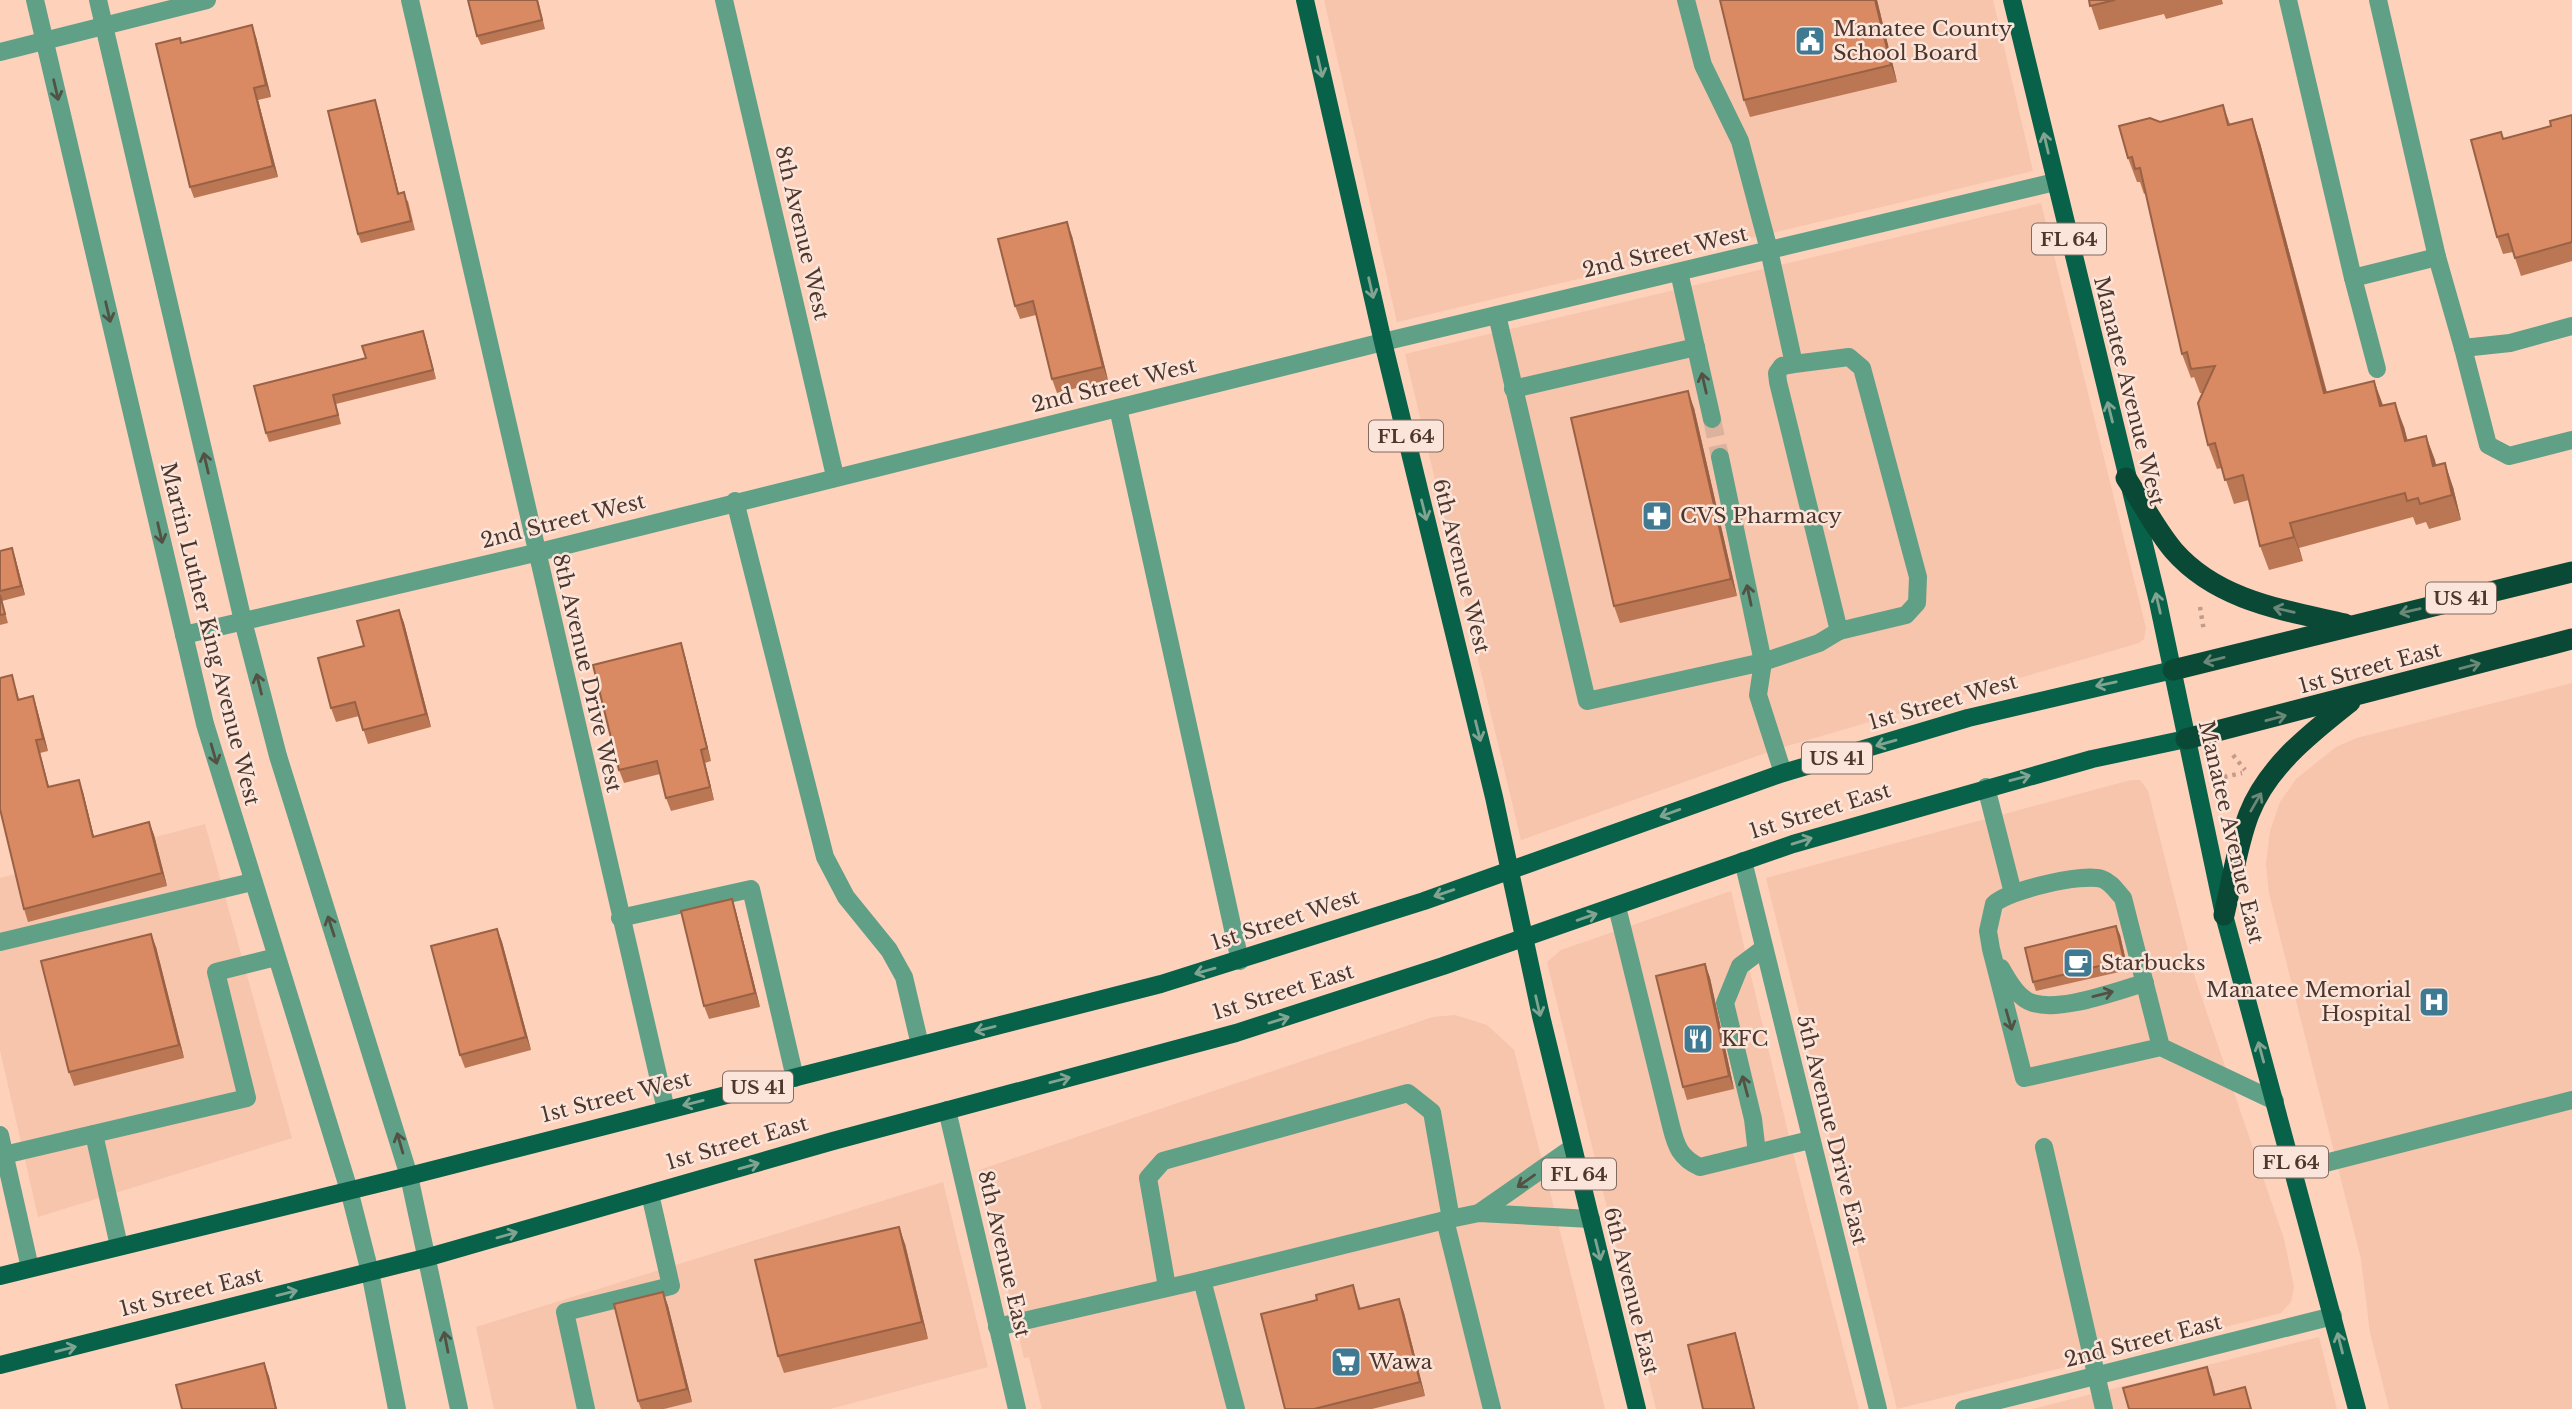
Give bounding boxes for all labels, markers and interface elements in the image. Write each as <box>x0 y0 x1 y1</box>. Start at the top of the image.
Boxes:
place label: Manatee County School Board <box>1833 16 2013 66</box>
public building icon: Manatee County School Board <box>1793 24 1827 58</box>
one-way arrow <box>1314 55 1327 77</box>
one-way arrow <box>50 78 63 101</box>
one-way arrow <box>2038 132 2052 155</box>
street label: 8th Avenue West <box>769 143 835 323</box>
street label: 2nd Street West <box>1580 220 1750 284</box>
road number: FL 64 <box>2032 224 2106 255</box>
street label: Manatee Avenue West <box>2088 274 2170 508</box>
one-way arrow <box>1364 276 1378 299</box>
one-way arrow <box>102 300 115 323</box>
street label: 2nd Street West <box>1029 352 1199 418</box>
one-way arrow <box>1697 372 1710 395</box>
one-way arrow <box>2103 401 2117 424</box>
road number: FL 64 <box>1369 420 1443 452</box>
one-way arrow <box>199 452 213 475</box>
street label: Martin Luther King Avenue West <box>155 460 265 808</box>
street label: 6th Avenue West <box>1427 476 1495 656</box>
street label: 2nd Street West <box>478 488 648 554</box>
one-way arrow <box>1418 498 1431 520</box>
pharmacy icon: CVS Pharmacy <box>1640 499 1674 533</box>
place label: CVS Pharmacy <box>1680 503 1843 529</box>
one-way arrow <box>154 521 167 544</box>
street label: 8th Avenue Drive West <box>547 551 627 795</box>
road number: US 41 <box>2426 582 2496 614</box>
one-way arrow <box>1742 584 1756 607</box>
one-way arrow <box>2151 592 2164 615</box>
one-way arrow <box>2273 602 2296 616</box>
one-way arrow <box>2399 605 2422 618</box>
street label: 1st Street East <box>2296 636 2444 700</box>
one-way arrow <box>2203 654 2225 667</box>
one-way arrow <box>2459 659 2481 672</box>
street label: 1st Street West <box>1865 668 2021 736</box>
one-way arrow <box>252 674 265 696</box>
one-way arrow <box>2095 678 2118 692</box>
one-way arrow <box>2264 711 2287 724</box>
street label: Manatee Avenue East <box>2193 718 2269 946</box>
one-way arrow <box>1472 719 1485 741</box>
one-way arrow <box>1876 738 1898 751</box>
one-way arrow <box>208 743 221 765</box>
road number: US 41 <box>1802 743 1872 774</box>
one-way arrow <box>2008 771 2031 784</box>
street label: 1st Street East <box>1746 777 1894 845</box>
one-way arrow <box>2249 793 2263 813</box>
one-way arrow <box>1659 808 1681 820</box>
one-way arrow <box>1790 834 1812 847</box>
street label: 1st Street West <box>1208 884 1362 956</box>
one-way arrow <box>1434 888 1456 901</box>
one-way arrow <box>1576 910 1598 922</box>
one-way arrow <box>324 915 337 937</box>
cafe icon: Starbucks <box>2061 946 2095 980</box>
place label: Starbucks <box>2101 950 2206 976</box>
street label: 1st Street East <box>1209 958 1357 1026</box>
one-way arrow <box>1194 966 1216 979</box>
place label: Manatee Memorial Hospital <box>2206 977 2411 1027</box>
hospital icon: Manatee Memorial Hospital <box>2417 985 2451 1019</box>
one-way arrow <box>2091 987 2114 1000</box>
one-way arrow <box>1532 994 1545 1017</box>
one-way arrow <box>2004 1009 2017 1031</box>
one-way arrow <box>1268 1012 1290 1025</box>
street label: 5th Avenue Drive East <box>1791 1012 1873 1248</box>
restaurant icon: KFC <box>1681 1022 1715 1056</box>
one-way arrow <box>974 1023 997 1036</box>
place label: KFC <box>1721 1026 1768 1052</box>
one-way arrow <box>2254 1041 2267 1063</box>
street label: 1st Street West <box>538 1066 694 1128</box>
road number: US 41 <box>723 1072 793 1102</box>
one-way arrow <box>1048 1073 1071 1086</box>
one-way arrow <box>1738 1075 1751 1098</box>
one-way arrow <box>682 1097 705 1110</box>
street label: 1st Street East <box>663 1110 811 1176</box>
one-way arrow <box>392 1132 405 1154</box>
road number: FL 64 <box>2254 1146 2328 1178</box>
one-way arrow <box>738 1158 760 1171</box>
road number: FL 64 <box>1542 1158 1616 1190</box>
street label: 8th Avenue East <box>972 1168 1036 1340</box>
one-way arrow <box>1517 1174 1536 1188</box>
street label: 6th Avenue East <box>1598 1205 1664 1377</box>
one-way arrow <box>495 1227 517 1240</box>
one-way arrow <box>1592 1238 1605 1261</box>
street label: 1st Street East <box>117 1262 265 1322</box>
one-way arrow <box>275 1286 298 1299</box>
street label: 2nd Street East <box>2062 1309 2224 1373</box>
one-way arrow <box>438 1331 452 1354</box>
one-way arrow <box>2333 1332 2346 1355</box>
one-way arrow <box>54 1342 77 1355</box>
supermarket icon: Wawa <box>1329 1345 1363 1379</box>
place label: Wawa <box>1368 1349 1433 1375</box>

